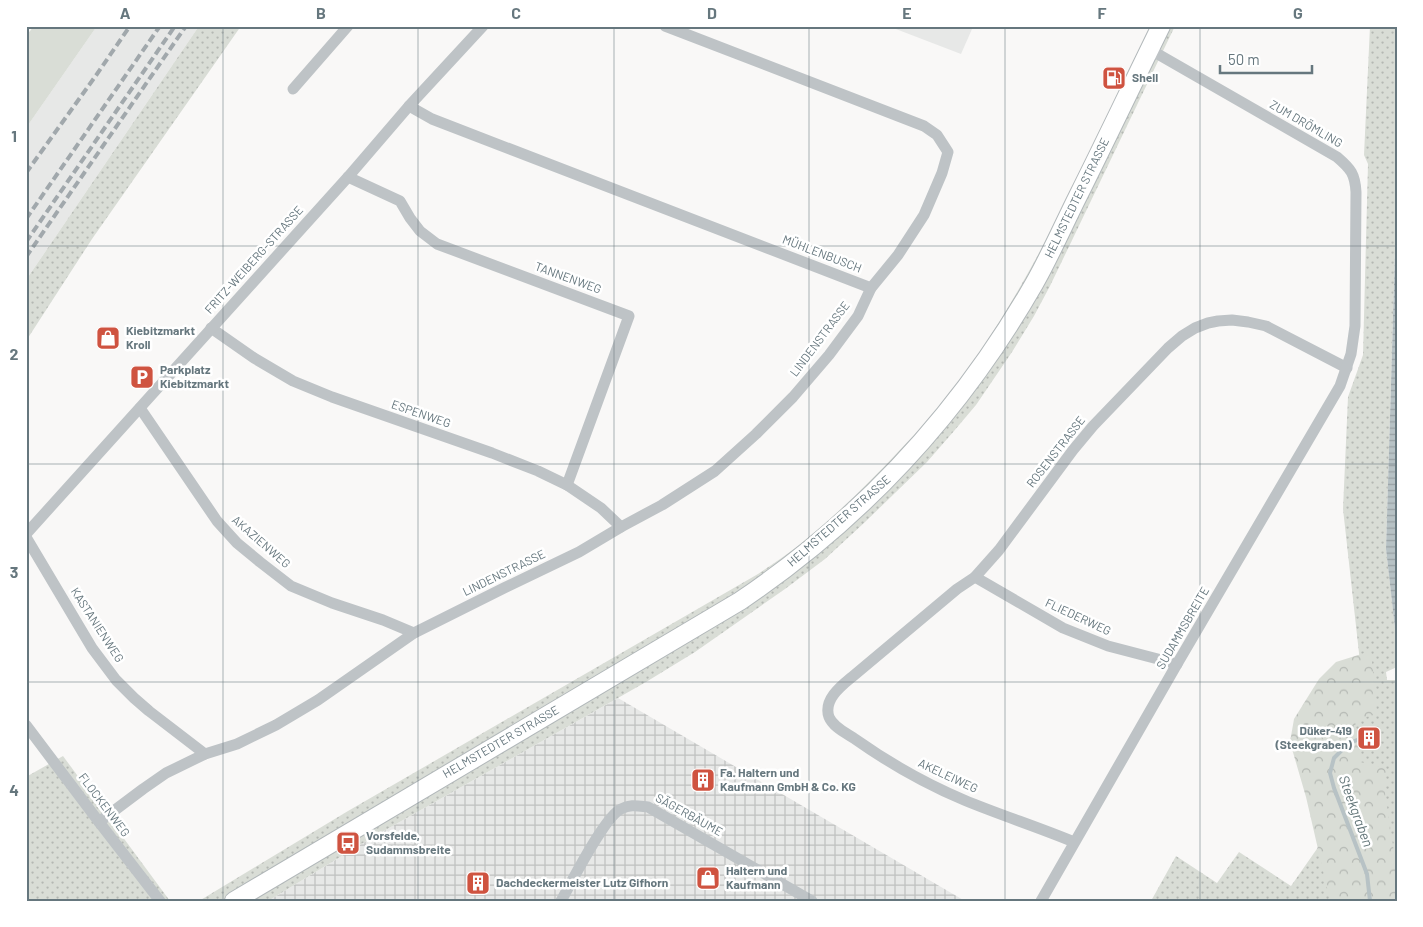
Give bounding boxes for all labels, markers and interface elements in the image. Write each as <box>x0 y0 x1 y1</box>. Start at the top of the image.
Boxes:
text: A <box>120 3 131 22</box>
text: B <box>316 3 326 22</box>
text: C <box>511 3 521 22</box>
text: D <box>707 3 717 22</box>
text: E <box>902 3 912 22</box>
text: F <box>1098 3 1107 22</box>
text: G <box>1293 3 1303 22</box>
scale bar <box>1220 42 1313 74</box>
text: 50 m <box>1228 50 1260 68</box>
fuel station icon: Shell <box>1101 65 1127 91</box>
place label: Shell <box>1132 70 1158 84</box>
street label: ZUM DRÖMLING <box>1268 97 1345 150</box>
text: 1 <box>11 126 17 145</box>
street label: HELMSTEDTER STRASSE <box>1041 135 1111 260</box>
street label: FRITZ-WEIBERG-STRASSE <box>201 203 305 316</box>
street label: MÜHLENBUSCH <box>781 232 864 275</box>
street label: TANNENWEG <box>533 259 603 296</box>
street label: LINDENSTRASSE <box>786 298 852 379</box>
place label: Kiebitzmarkt Kroll <box>126 323 195 351</box>
shop icon: Kiebitzmarkt Kroll <box>95 325 121 351</box>
text: 2 <box>10 344 19 363</box>
place label: Parkplatz Kiebitzmarkt <box>160 362 229 390</box>
parking icon: Parkplatz Kiebitzmarkt <box>129 364 155 390</box>
street label: ESPENWEG <box>390 396 453 430</box>
street label: ROSENSTRASSE <box>1023 413 1087 490</box>
street label: HELMSTEDTER STRASSE <box>784 472 893 569</box>
street label: AKAZIENWEG <box>230 512 294 570</box>
street label: LINDENSTRASSE <box>460 546 547 598</box>
text: 3 <box>10 562 18 581</box>
street label: KASTANIENWEG <box>68 584 127 664</box>
street label: SUDAMMSBREITE <box>1153 584 1211 671</box>
street label: FLIEDERWEG <box>1043 595 1114 637</box>
street label: HELMSTEDTER STRASSE <box>440 702 561 780</box>
place label: Düker-419 (Steekgraben) <box>1275 723 1353 751</box>
building icon: Düker-419 (Steekgraben) <box>1356 725 1382 751</box>
street label: AKELEIWEG <box>916 755 980 795</box>
place label: Fa. Haltern und Kaufmann GmbH & Co. KG <box>720 765 856 793</box>
building icon: Fa. Haltern und Kaufmann GmbH & Co. KG <box>690 767 716 793</box>
street label: FLOCKENWEG <box>76 770 133 839</box>
water label: Steekgraben <box>1336 773 1377 849</box>
text: 4 <box>9 780 19 799</box>
street label: SÄGERBÄUME <box>654 790 725 838</box>
place label: Vorsfelde, Sudammsbreite <box>366 828 451 856</box>
bus stop icon: Vorsfelde, Sudammsbreite <box>335 830 361 856</box>
place label: Haltern und Kaufmann <box>726 863 787 891</box>
shop icon: Haltern und Kaufmann <box>695 865 721 891</box>
building icon: Dachdeckermeister Lutz Gifhorn <box>465 870 491 896</box>
place label: Dachdeckermeister Lutz Gifhorn <box>496 875 668 889</box>

